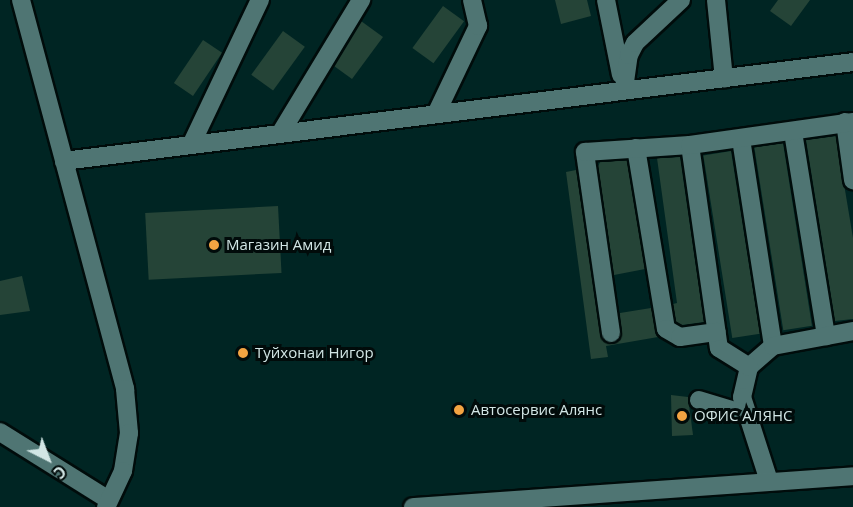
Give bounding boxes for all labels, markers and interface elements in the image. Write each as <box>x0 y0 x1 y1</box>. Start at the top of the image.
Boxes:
place label: Магазин Амид <box>226 236 331 254</box>
marker: Магазин Амид <box>207 238 221 252</box>
place label: Туйхонаи Нигор <box>255 344 374 362</box>
marker: Туйхонаи Нигор <box>236 346 250 360</box>
place label: Автосервис Алянс <box>471 401 602 419</box>
marker: Автосервис Алянс <box>452 403 466 417</box>
place label: ОФИС АЛЯНС <box>694 407 792 425</box>
marker: ОФИС АЛЯНС <box>675 409 689 423</box>
north arrow <box>18 429 78 489</box>
text: С <box>49 461 71 484</box>

